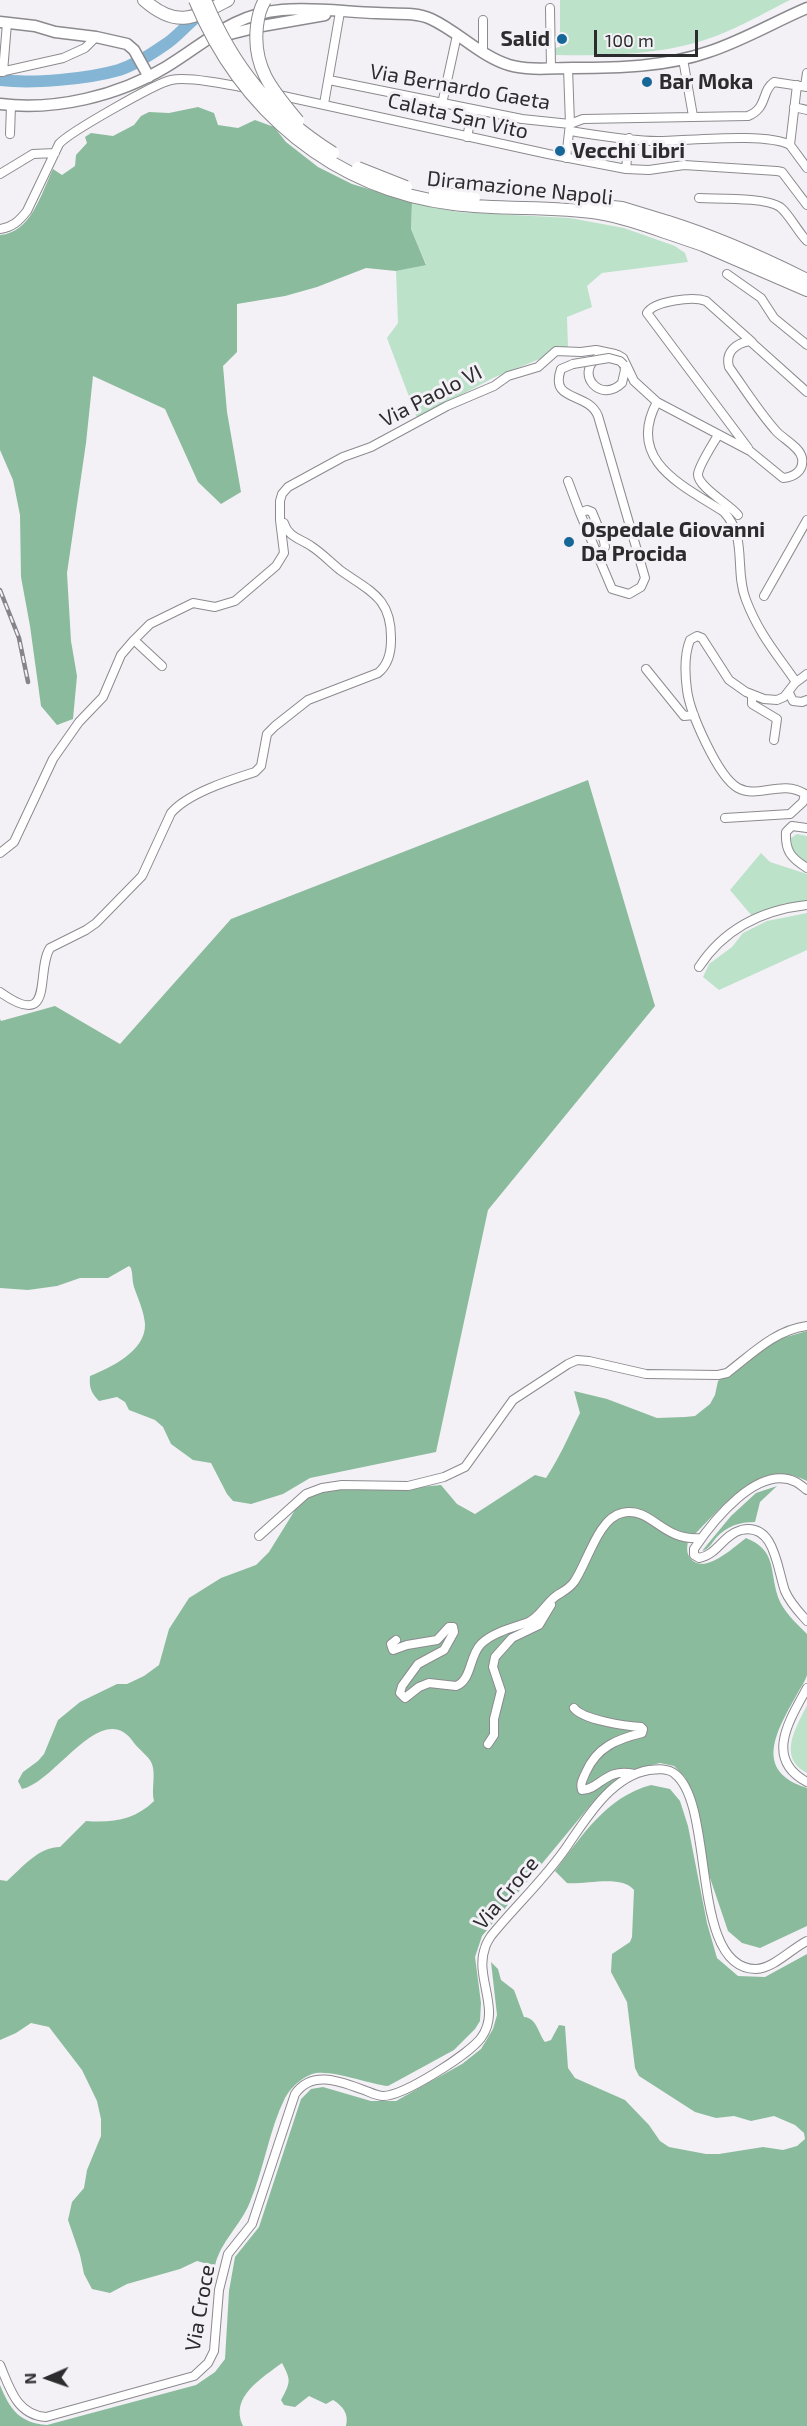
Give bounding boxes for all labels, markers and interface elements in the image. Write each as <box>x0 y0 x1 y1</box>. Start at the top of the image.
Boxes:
scale bar <box>597 18 700 56</box>
place label: Salid <box>501 26 550 52</box>
text: 100 m <box>605 29 654 51</box>
marker: Salid <box>555 32 569 46</box>
street label: Via Bernardo Gaeta <box>368 59 552 115</box>
place label: Bar Moka <box>659 69 753 95</box>
marker: Bar Moka <box>640 75 654 89</box>
street label: Calata San Vito <box>385 88 531 144</box>
place label: Vecchi Libri <box>572 138 685 164</box>
marker: Vecchi Libri <box>553 144 567 158</box>
street label: Diramazione Napoli <box>426 166 614 210</box>
street label: Via Paolo VI <box>376 360 486 432</box>
place label: Ospedale Giovanni Da Procida <box>581 517 765 567</box>
marker: Ospedale Giovanni Da Procida <box>562 535 576 549</box>
street label: Via Croce <box>468 1851 544 1935</box>
street label: Via Croce <box>180 2263 220 2353</box>
north arrow <box>18 2348 78 2408</box>
text: N <box>20 2373 39 2385</box>

